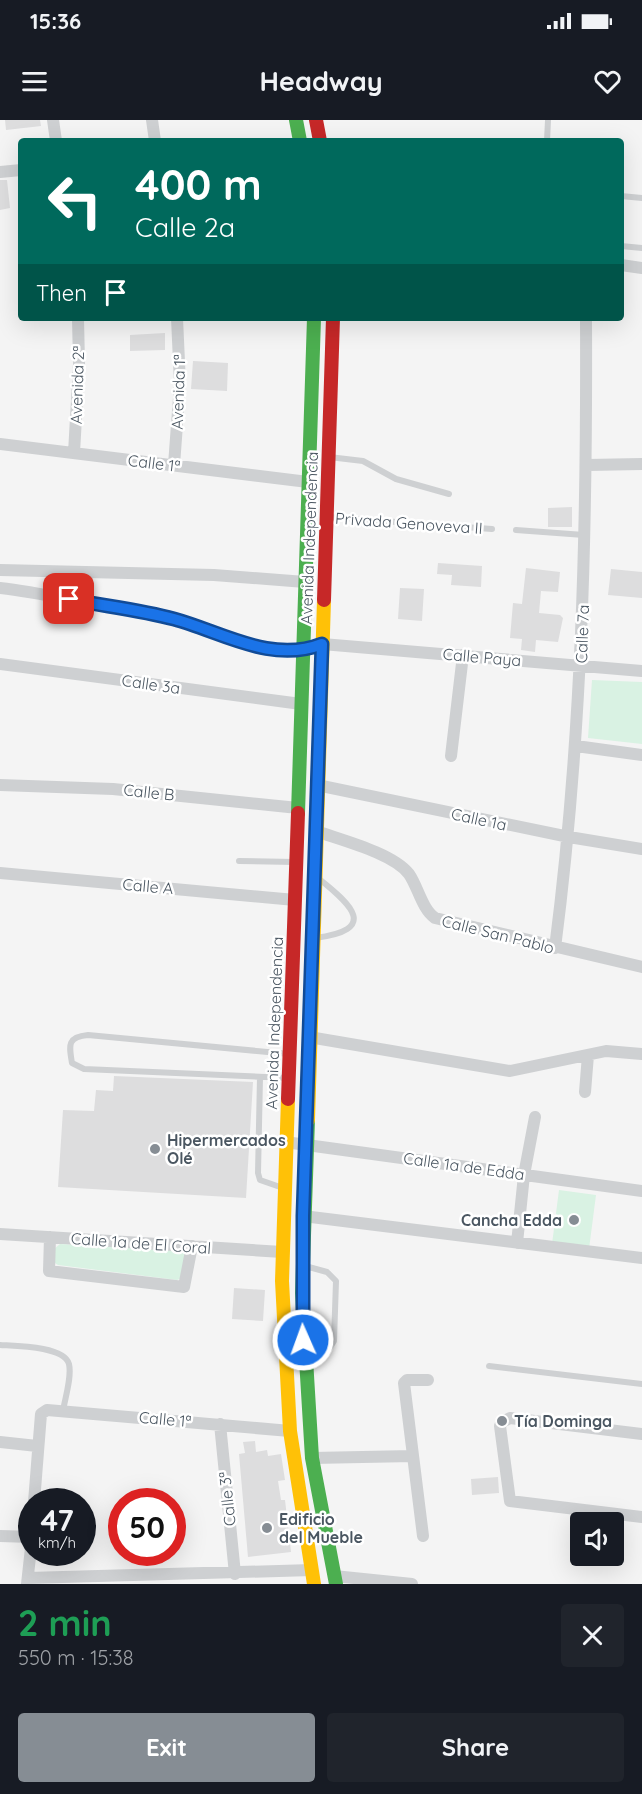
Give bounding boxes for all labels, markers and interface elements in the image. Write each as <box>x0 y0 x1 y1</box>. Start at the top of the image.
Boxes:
text: 15:36 <box>30 7 81 35</box>
text: Headway <box>259 64 383 98</box>
icon: menu <box>18 65 51 98</box>
icon: heart <box>591 65 624 98</box>
text: 400 m <box>135 158 262 211</box>
icon: left <box>36 162 114 240</box>
text: Calle 2a <box>135 210 235 244</box>
icon: arrive <box>99 276 132 309</box>
text: Then <box>36 279 87 307</box>
street label: Avenida 2ª <box>66 346 88 424</box>
street label: Avenida 1ª <box>167 354 189 430</box>
street label: Calle 1ª <box>127 450 181 476</box>
street label: Avenida Independencia <box>296 451 322 625</box>
street label: Privada Genoveva II <box>335 508 483 538</box>
pin <box>43 573 94 624</box>
icon: arrive <box>52 582 85 615</box>
street label: Calle 7a <box>571 604 593 664</box>
street label: Calle Paya <box>442 644 522 670</box>
street label: Calle 3a <box>120 670 182 698</box>
street label: Calle B <box>123 779 175 805</box>
street label: Calle 1a <box>449 803 509 835</box>
street label: Calle A <box>122 874 174 898</box>
street label: Calle San Pablo <box>440 910 556 958</box>
street label: Avenida Independencia <box>261 936 287 1110</box>
place label: Hipermercados Olé <box>167 1130 286 1168</box>
marker: Hipermercados Olé <box>148 1142 162 1156</box>
street label: Calle 1a de Edda <box>402 1148 526 1184</box>
place label: Cancha Edda <box>461 1210 562 1230</box>
marker: Cancha Edda <box>567 1213 581 1227</box>
street label: Calle 1a de El Coral <box>70 1228 212 1258</box>
position arrow <box>271 1308 335 1372</box>
street label: Calle 1ª <box>138 1407 192 1431</box>
place label: Tía Dominga <box>514 1411 612 1431</box>
marker: Tía Dominga <box>495 1414 509 1428</box>
street label: Calle 3ª <box>214 1471 240 1527</box>
speed limit sign: 50 <box>108 1488 186 1566</box>
text: 47 <box>40 1501 74 1539</box>
place label: Edificio del Mueble <box>279 1509 363 1547</box>
map controls <box>570 1512 624 1566</box>
button: sound <box>570 1512 624 1566</box>
marker: Edificio del Mueble <box>260 1521 274 1535</box>
text: km/h <box>38 1533 76 1552</box>
text: 2 min <box>18 1600 112 1645</box>
button: close <box>561 1604 624 1667</box>
text: 550 m · 15:38 <box>18 1645 134 1670</box>
button: Exit <box>18 1713 315 1782</box>
button: Share <box>327 1713 624 1782</box>

